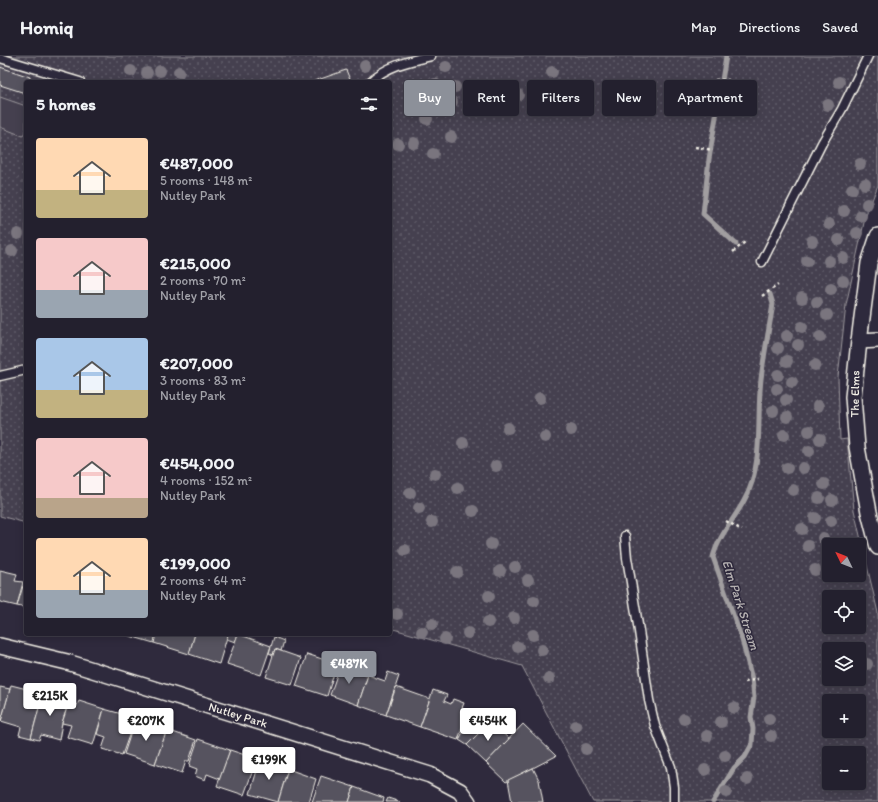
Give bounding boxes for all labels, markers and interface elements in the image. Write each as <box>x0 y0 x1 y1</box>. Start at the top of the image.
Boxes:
text: Homiq <box>20 16 73 39</box>
text: Map <box>691 19 717 36</box>
text: Directions <box>739 19 800 36</box>
text: Saved <box>822 19 858 36</box>
chip: Buy <box>404 80 455 116</box>
chip: Rent <box>463 80 519 116</box>
chip: Filters <box>527 80 594 116</box>
chip: New <box>602 80 656 116</box>
chip: Apartment <box>664 80 757 116</box>
icon: filters <box>358 93 380 115</box>
text: 5 homes <box>36 94 96 114</box>
text: €487,000 <box>160 153 233 173</box>
icon: home <box>68 154 116 202</box>
text: 5 rooms · 148 m² <box>160 173 252 188</box>
text: Nutley Park <box>160 188 226 203</box>
text: €215,000 <box>160 253 231 273</box>
icon: home <box>68 254 116 302</box>
text: 2 rooms · 70 m² <box>160 273 246 288</box>
text: Nutley Park <box>160 288 226 303</box>
text: €207,000 <box>160 353 233 373</box>
icon: home <box>68 354 116 402</box>
street label: The Elms <box>848 370 862 418</box>
text: 3 rooms · 83 m² <box>160 373 246 388</box>
text: Nutley Park <box>160 388 226 403</box>
text: €454,000 <box>160 453 235 473</box>
icon: home <box>68 454 116 502</box>
text: 4 rooms · 152 m² <box>160 473 252 488</box>
text: Nutley Park <box>160 488 226 503</box>
north arrow <box>822 538 866 582</box>
map controls <box>822 538 866 790</box>
text: €199,000 <box>160 553 231 573</box>
icon: home <box>68 554 116 602</box>
water label: Elm Park Stream <box>719 558 763 652</box>
text: 2 rooms · 64 m² <box>160 573 246 588</box>
text: Nutley Park <box>160 588 226 603</box>
button: locate <box>822 590 866 634</box>
button: layers <box>822 642 866 686</box>
pin: €487K <box>321 651 377 685</box>
text: €487K <box>330 656 368 671</box>
pin: €215K <box>22 683 78 717</box>
text: €215K <box>32 688 68 703</box>
button: + <box>822 694 866 738</box>
street label: Nutley Park <box>207 699 269 731</box>
pin: €207K <box>118 708 174 742</box>
pin: €454K <box>460 708 516 742</box>
text: €207K <box>127 713 165 728</box>
text: €454K <box>469 713 507 728</box>
button: − <box>822 746 866 790</box>
pin: €199K <box>241 747 297 781</box>
text: €199K <box>251 752 287 767</box>

